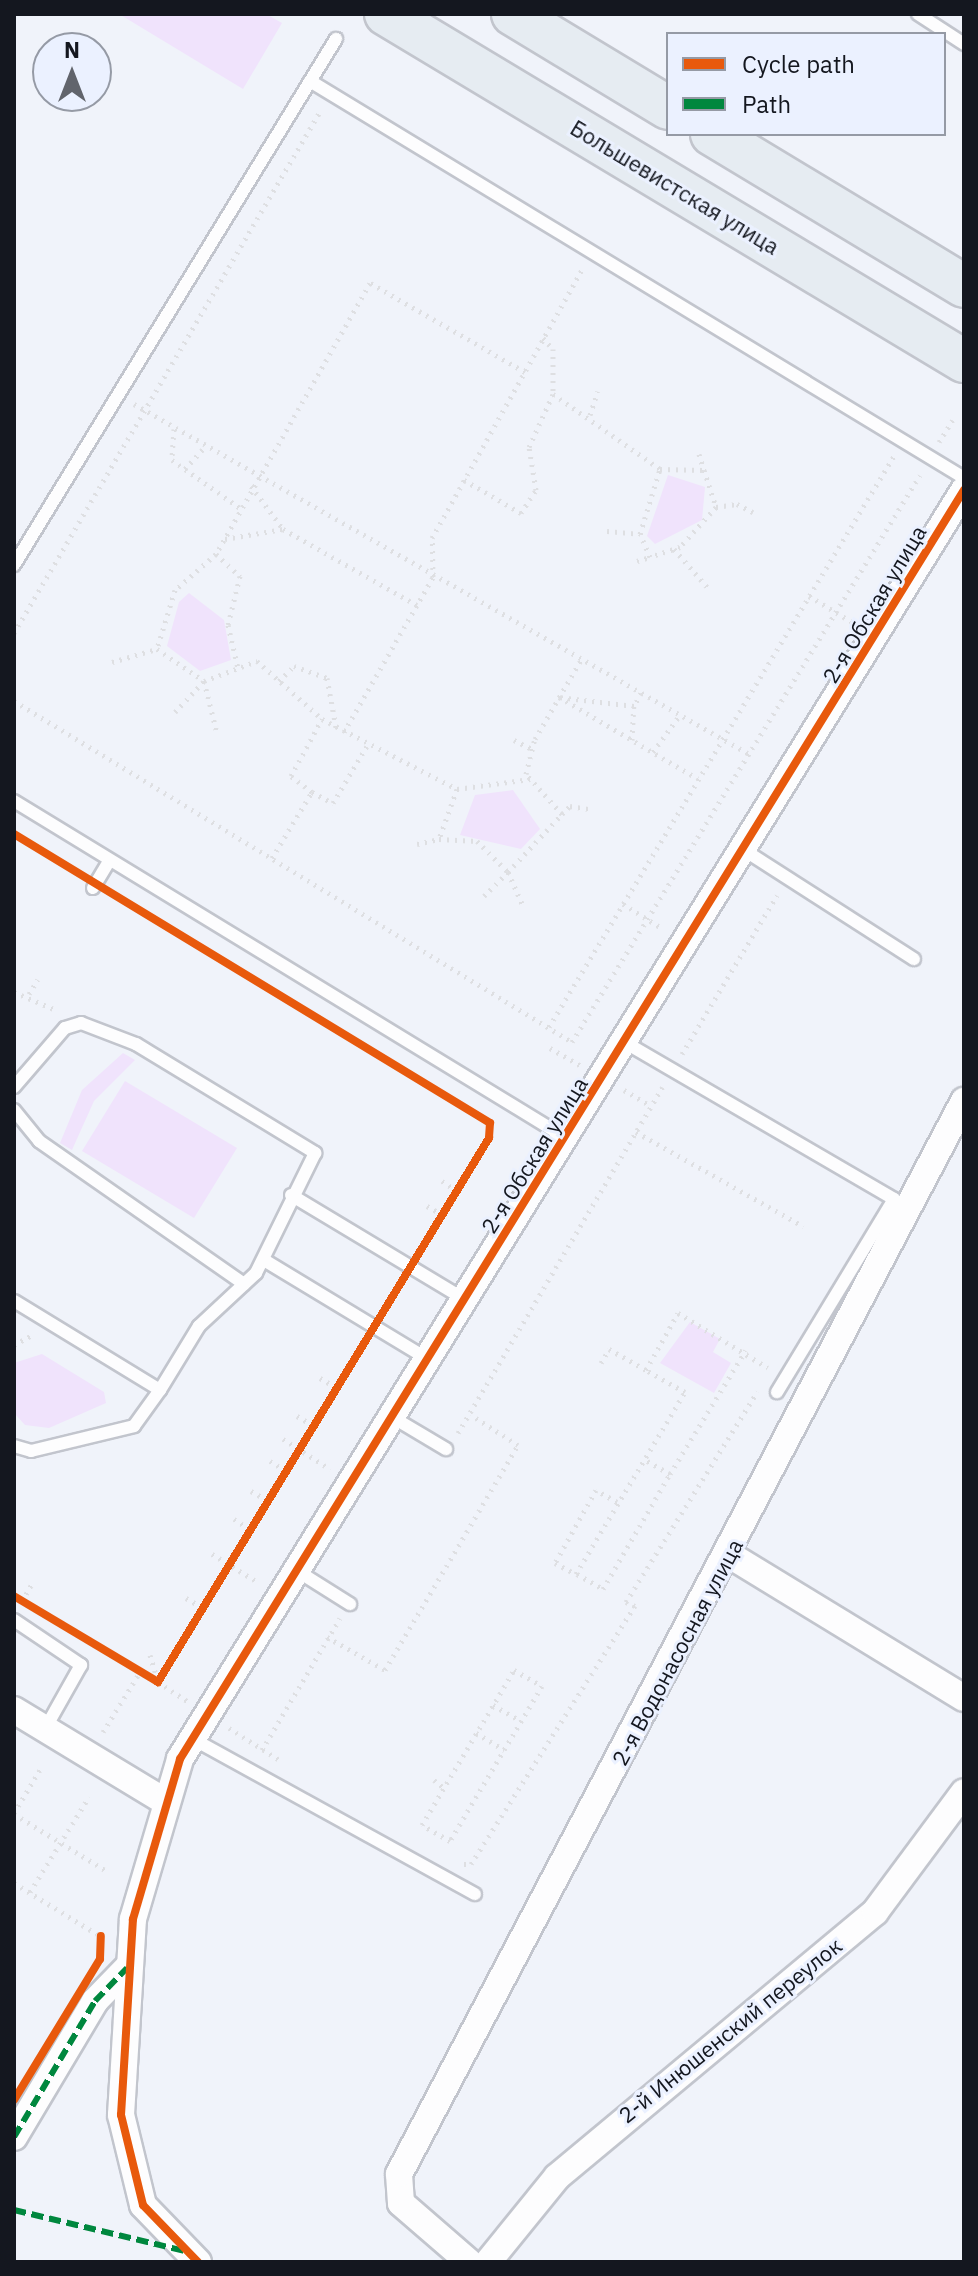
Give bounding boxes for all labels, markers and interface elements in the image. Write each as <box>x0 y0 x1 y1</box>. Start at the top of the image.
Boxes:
north arrow <box>32 32 112 112</box>
legend <box>666 32 946 136</box>
text: N <box>64 35 80 64</box>
text: Cycle path <box>742 48 855 80</box>
text: Path <box>742 88 791 120</box>
street label: Большевистская улица <box>566 114 784 260</box>
street label: 2-я Обская улица <box>816 520 932 688</box>
street label: 2-я Обская улица <box>475 1072 593 1238</box>
street label: 2-я Водонасосная улица <box>606 1534 748 1770</box>
street label: 2-й Инюшенский переулок <box>613 1932 847 2128</box>

